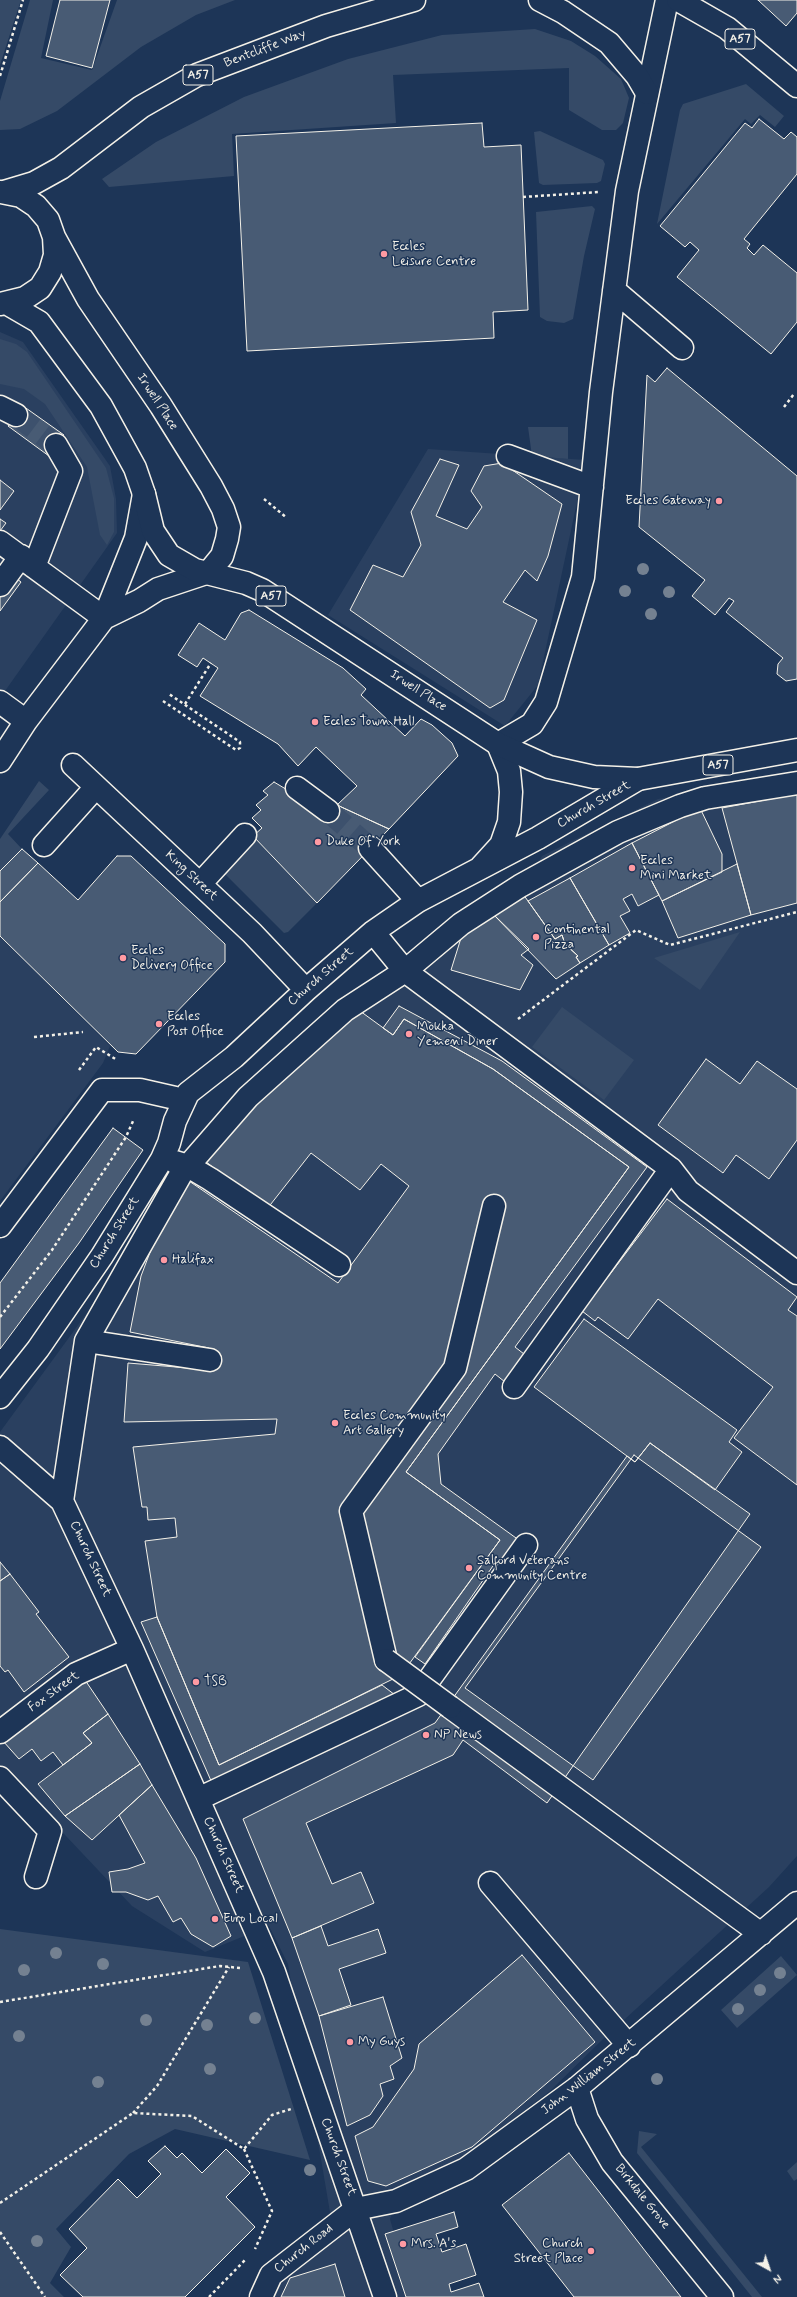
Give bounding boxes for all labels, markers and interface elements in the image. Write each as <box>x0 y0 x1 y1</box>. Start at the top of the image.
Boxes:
street label: Bentcliffe Way <box>222 26 308 72</box>
road number: A57 <box>725 29 755 49</box>
road number: A57 <box>183 65 213 85</box>
place label: Eccles Leisure Centre <box>392 239 476 270</box>
marker: Eccles Leisure Centre <box>379 249 389 259</box>
street label: Irwell Place <box>133 371 181 433</box>
place label: Eccles Gateway <box>625 493 711 509</box>
marker: Eccles Gateway <box>714 496 724 506</box>
road number: A57 <box>256 586 286 606</box>
street label: Irwell Place <box>387 667 449 715</box>
place label: Eccles Town Hall <box>323 714 414 730</box>
marker: Eccles Town Hall <box>310 717 320 727</box>
road number: A57 <box>703 755 733 775</box>
street label: Church Street <box>555 778 633 832</box>
place label: Duke Of York <box>326 834 400 850</box>
marker: Duke Of York <box>313 837 323 847</box>
street label: King Street <box>161 848 221 904</box>
place label: Eccles Mini Market <box>640 853 712 884</box>
marker: Eccles Mini Market <box>627 863 637 873</box>
place label: Continental Pizza <box>544 922 610 953</box>
marker: Continental Pizza <box>531 932 541 942</box>
place label: Eccles Delivery Office <box>131 943 213 974</box>
street label: Church Street <box>285 944 357 1010</box>
marker: Eccles Delivery Office <box>118 953 128 963</box>
place label: Eccles Post Office <box>167 1009 224 1040</box>
marker: Eccles Post Office <box>154 1019 164 1029</box>
place label: Mokka Yemeni Diner <box>417 1019 498 1050</box>
marker: Mokka Yemeni Diner <box>404 1029 414 1039</box>
street label: Church Street <box>87 1194 143 1272</box>
place label: Halifax <box>172 1252 214 1268</box>
marker: Halifax <box>159 1255 169 1265</box>
place label: Eccles Community Art Gallery <box>343 1408 446 1439</box>
marker: Eccles Community Art Gallery <box>330 1418 340 1428</box>
street label: Church Street <box>66 1519 114 1599</box>
place label: Salford Veterans Community Centre <box>477 1553 587 1584</box>
marker: Salford Veterans Community Centre <box>464 1563 474 1573</box>
street label: Fox Street <box>25 1668 83 1716</box>
place label: TSB <box>204 1674 227 1690</box>
marker: TSB <box>191 1677 201 1687</box>
place label: NP News <box>434 1727 482 1743</box>
marker: NP News <box>421 1730 431 1740</box>
street label: Church Street <box>199 1814 247 1896</box>
place label: Euro Local <box>223 1911 277 1927</box>
marker: Euro Local <box>210 1914 220 1924</box>
place label: My Guys <box>358 2034 405 2050</box>
street label: John William Street <box>539 2035 639 2119</box>
marker: My Guys <box>345 2037 355 2047</box>
street label: Church Street <box>317 2116 359 2198</box>
street label: Birkdale Grove <box>611 2161 673 2233</box>
street label: Church Road <box>271 2221 337 2277</box>
place label: Mrs. A's <box>411 2236 456 2252</box>
place label: Church Street Place <box>514 2236 583 2267</box>
marker: Mrs. A's <box>398 2239 408 2249</box>
marker: Church Street Place <box>586 2246 596 2256</box>
north arrow <box>749 2249 789 2289</box>
text: N <box>769 2270 784 2286</box>

